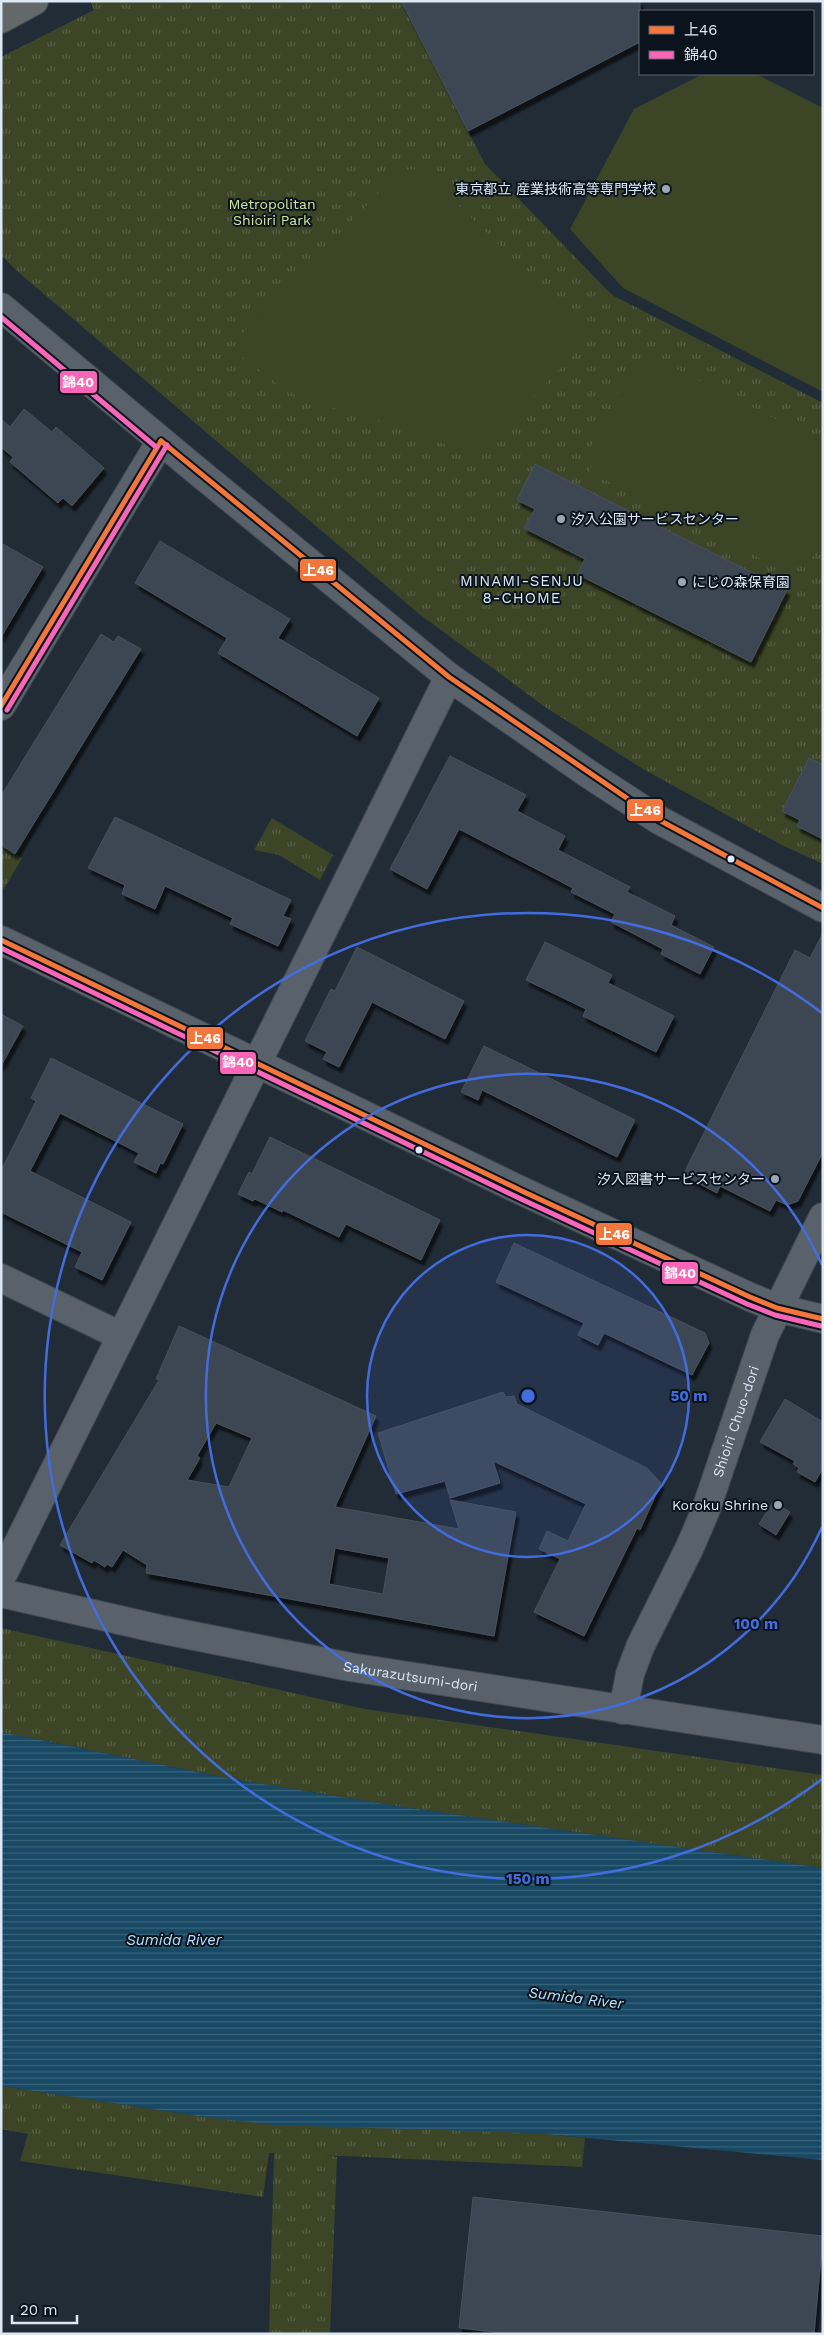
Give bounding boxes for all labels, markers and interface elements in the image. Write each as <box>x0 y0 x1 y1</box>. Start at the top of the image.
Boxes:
legend <box>639 10 814 75</box>
text: 上46 <box>684 21 717 39</box>
text: 錦40 <box>684 46 718 64</box>
place label: 東京都立 産業技術高等専門学校 <box>455 181 656 197</box>
marker: 東京都立 産業技術高等専門学校 <box>660 183 672 195</box>
park label: Metropolitan Shioiri Park <box>228 196 316 228</box>
line badge: 錦40 <box>59 370 98 394</box>
text: 錦40 <box>62 374 94 390</box>
place label: 汐入公園サービスセンター <box>571 511 739 527</box>
marker: 汐入公園サービスセンター <box>555 513 567 525</box>
line badge: 上46 <box>299 558 337 582</box>
text: 上46 <box>302 562 334 578</box>
district label: MINAMI-SENJU 8-CHOME <box>460 572 584 607</box>
place label: にじの森保育園 <box>692 574 790 590</box>
marker: にじの森保育園 <box>676 576 688 588</box>
line badge: 上46 <box>626 798 664 822</box>
text: 上46 <box>629 802 661 818</box>
unlabelled marker <box>726 854 736 864</box>
line badge: 上46 <box>186 1026 224 1050</box>
text: 上46 <box>189 1030 221 1046</box>
line badge: 錦40 <box>219 1051 257 1075</box>
text: 錦40 <box>222 1054 254 1070</box>
unlabelled marker <box>414 1145 424 1155</box>
place label: 汐入図書サービスセンター <box>597 1171 765 1187</box>
marker: 汐入図書サービスセンター <box>769 1173 781 1185</box>
line badge: 上46 <box>595 1222 633 1246</box>
text: 上46 <box>598 1226 630 1242</box>
line badge: 錦40 <box>661 1261 699 1285</box>
text: 錦40 <box>664 1265 696 1281</box>
street label: Shioiri Chuo-dori <box>709 1363 762 1479</box>
centre of rings <box>519 1387 537 1405</box>
text: 50 m <box>671 1387 707 1405</box>
place label: Koroku Shrine <box>672 1497 768 1513</box>
marker: Koroku Shrine <box>772 1499 784 1511</box>
text: 100 m <box>734 1615 778 1633</box>
street label: Sakurazutsumi-dori <box>342 1658 479 1695</box>
text: 150 m <box>506 1870 550 1888</box>
water label: Sumida River <box>126 1931 223 1949</box>
water label: Sumida River <box>528 1983 626 2013</box>
scale bar <box>12 2292 78 2324</box>
text: 20 m <box>20 2301 58 2319</box>

